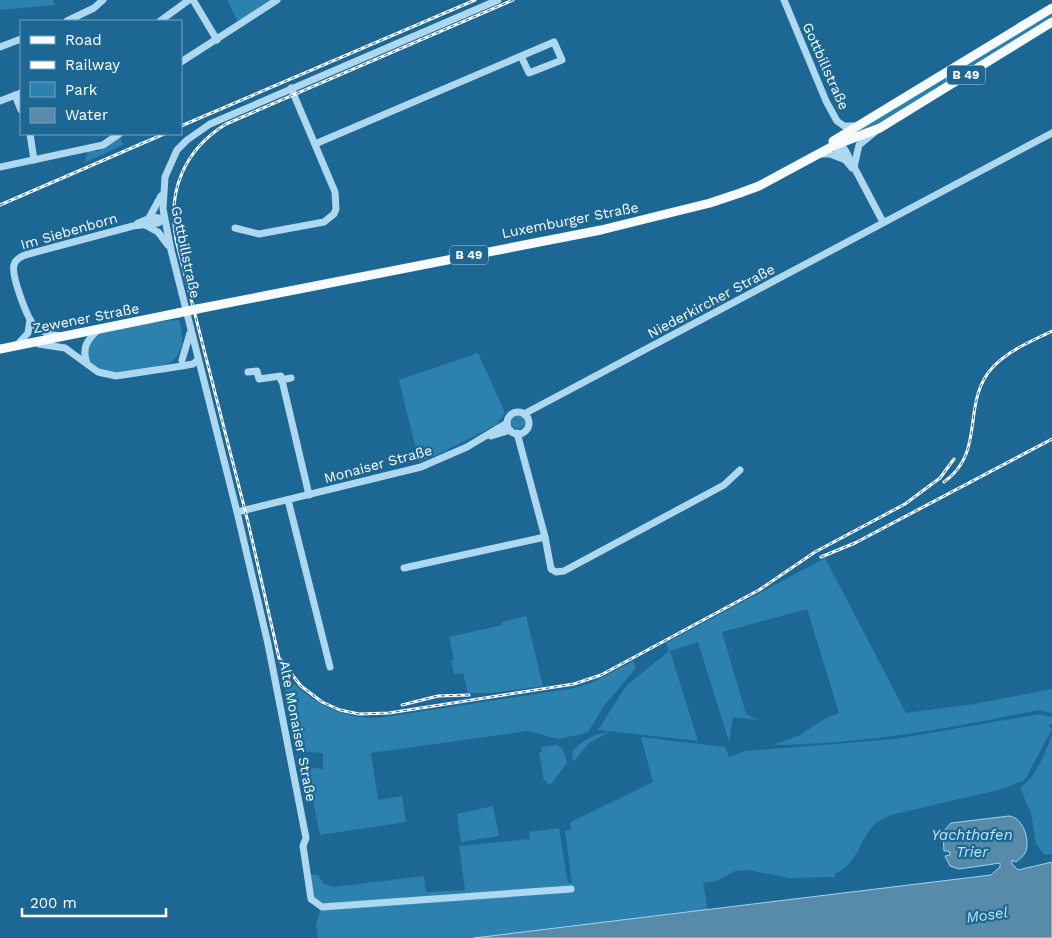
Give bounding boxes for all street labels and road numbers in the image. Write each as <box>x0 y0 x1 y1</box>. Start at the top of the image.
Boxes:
street label: Gottbillstraße <box>800 20 852 112</box>
road number: B 49 <box>947 66 985 84</box>
street label: Luxemburger Straße <box>500 199 640 241</box>
street label: Gottbillstraße <box>168 205 204 299</box>
street label: Im Siebenborn <box>19 210 119 252</box>
road number: B 49 <box>450 246 488 264</box>
street label: Niederkircher Straße <box>645 261 777 341</box>
street label: Zewener Straße <box>32 300 140 336</box>
street label: Monaiser Straße <box>322 442 434 486</box>
street label: Alte Monaiser Straße <box>276 659 320 803</box>

